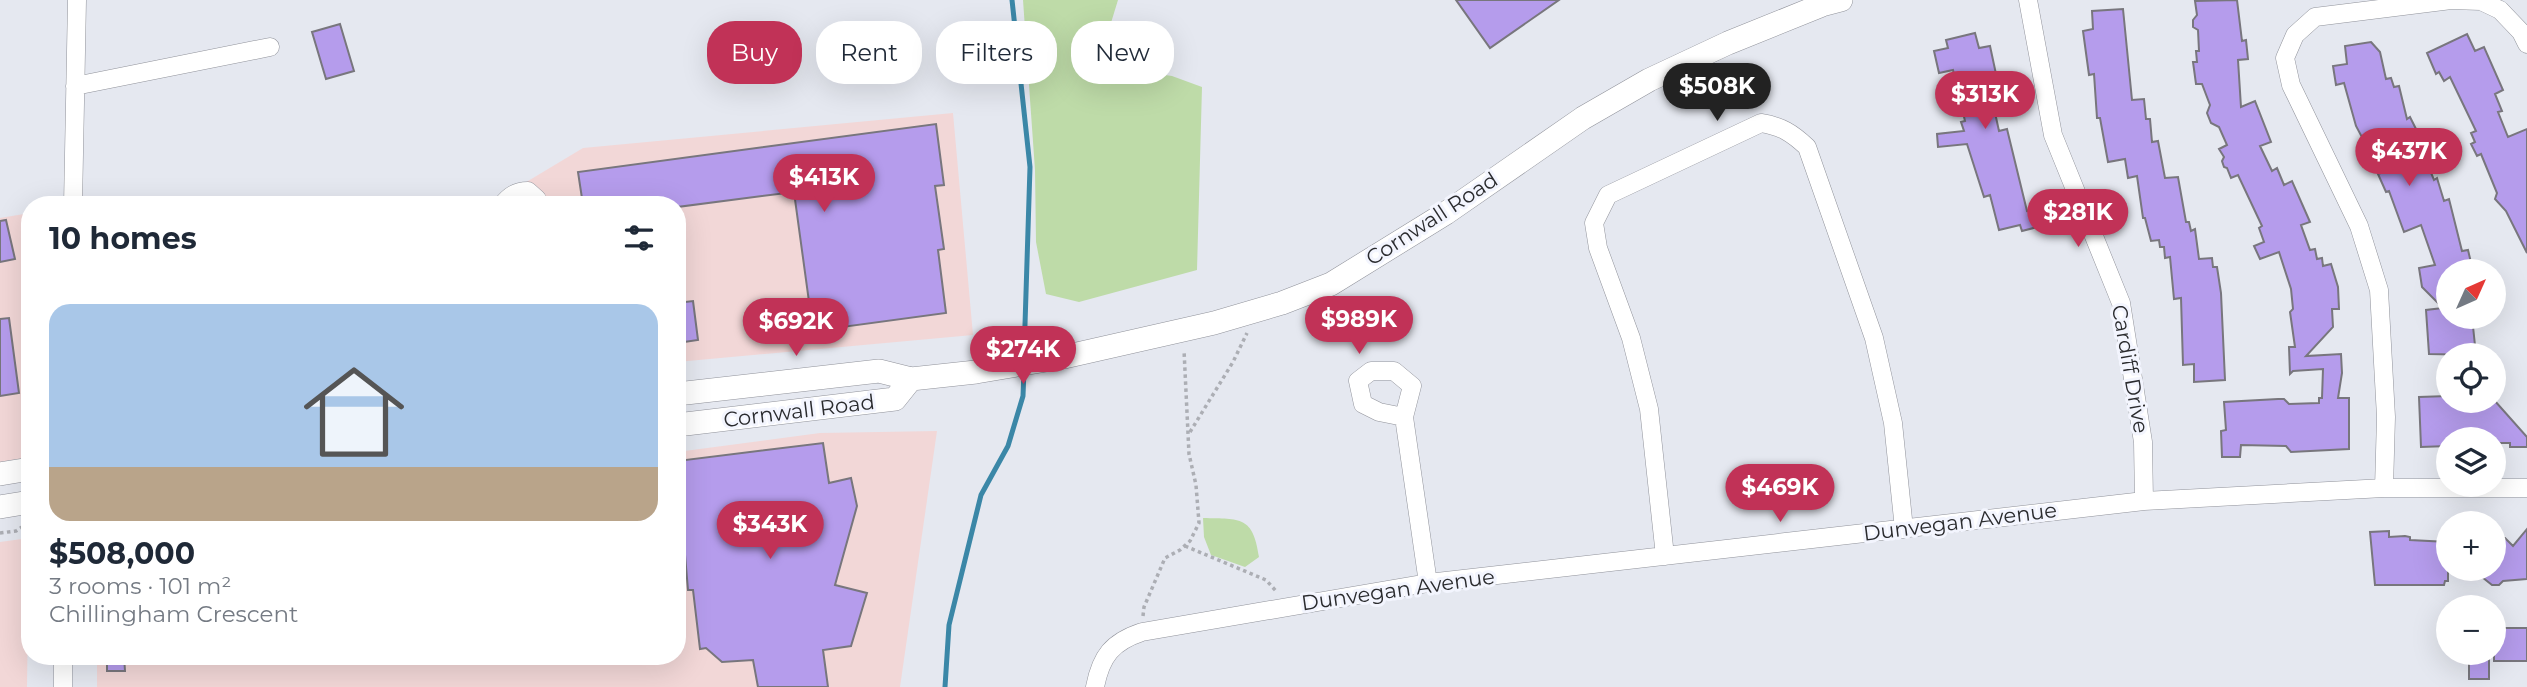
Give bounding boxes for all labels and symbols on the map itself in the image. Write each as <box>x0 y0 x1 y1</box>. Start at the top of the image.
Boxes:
pin: $508K <box>1668 64 1766 123</box>
pin: $313K <box>1936 72 2034 131</box>
pin: $437K <box>2360 128 2458 188</box>
pin: $413K <box>775 154 873 214</box>
street label: Cornwall Road <box>1361 167 1502 270</box>
pin: $281K <box>2029 190 2127 249</box>
north arrow <box>2436 259 2506 329</box>
pin: $989K <box>1310 296 1408 356</box>
pin: $692K <box>747 298 845 358</box>
street label: Cardiff Drive <box>2107 303 2154 435</box>
pin: $274K <box>974 326 1072 386</box>
street label: Cornwall Road <box>722 389 876 432</box>
pin: $469K <box>1731 464 1829 524</box>
street label: Dunvegan Avenue <box>1862 497 2058 546</box>
pin: $343K <box>721 502 819 561</box>
street label: Dunvegan Avenue <box>1300 564 1496 615</box>

